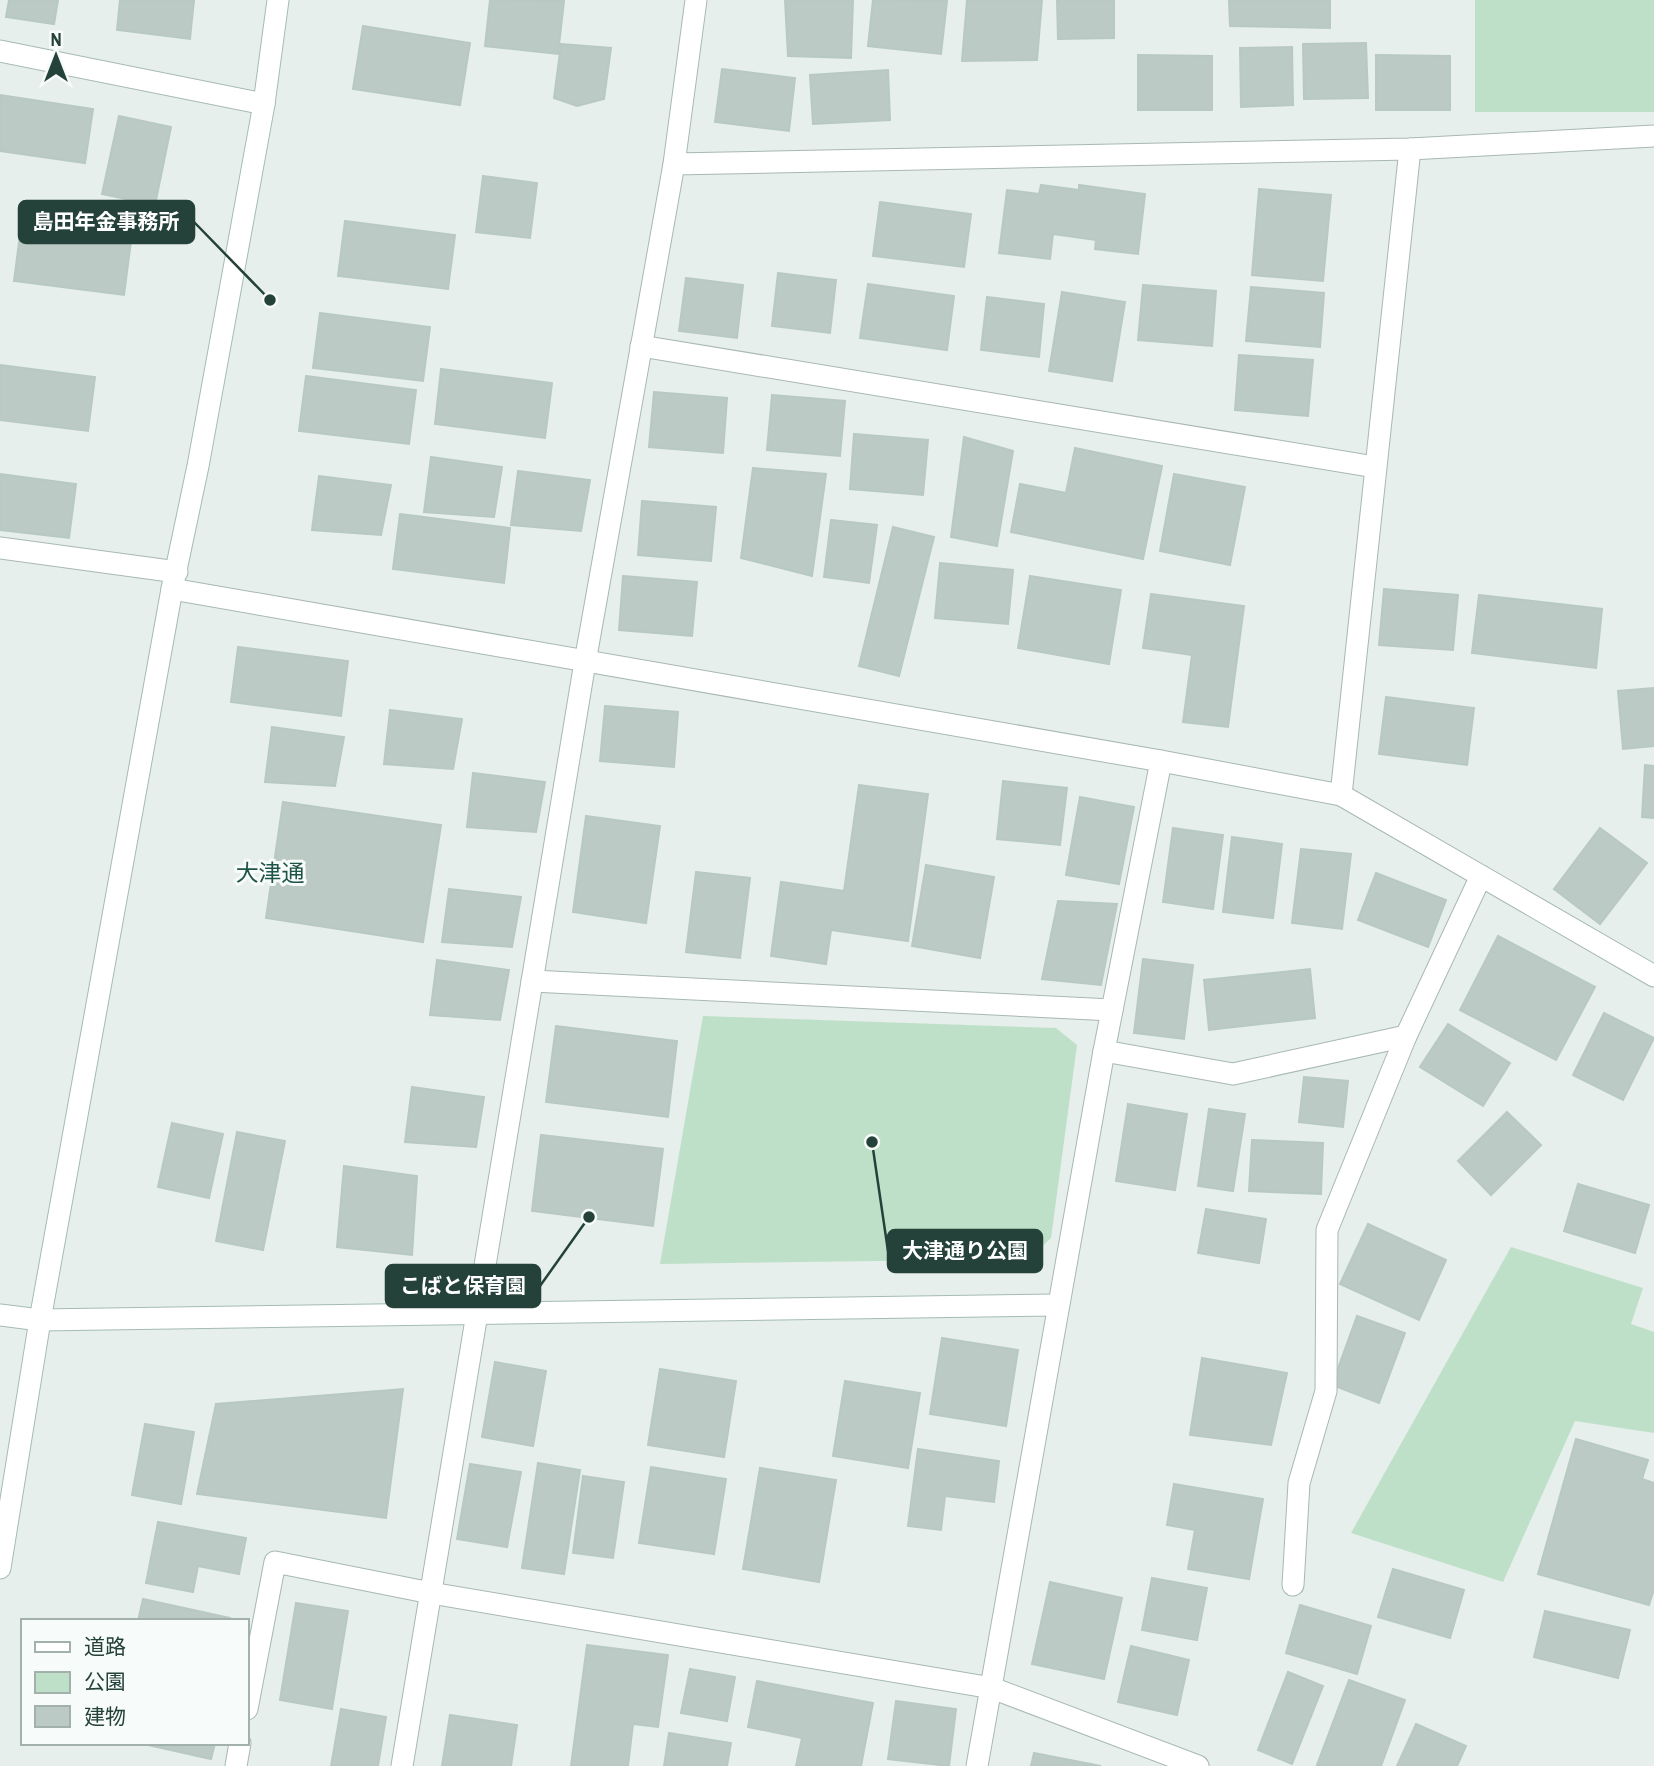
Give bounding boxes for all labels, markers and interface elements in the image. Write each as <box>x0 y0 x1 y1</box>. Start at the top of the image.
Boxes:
north arrow <box>21 21 91 91</box>
text: N <box>50 26 62 52</box>
callout: 島田年金事務所 <box>19 201 194 243</box>
text: 島田年金事務所 <box>33 207 180 236</box>
district label: 大津通 <box>236 857 305 888</box>
callout: 大津通り公園 <box>888 1230 1042 1272</box>
text: 大津通り公園 <box>902 1236 1028 1265</box>
callout: こばと保育園 <box>386 1265 540 1307</box>
text: こばと保育園 <box>400 1271 526 1300</box>
legend <box>21 1619 248 1745</box>
text: 道路 <box>84 1632 126 1661</box>
text: 公園 <box>84 1667 126 1696</box>
text: 建物 <box>84 1702 126 1731</box>

